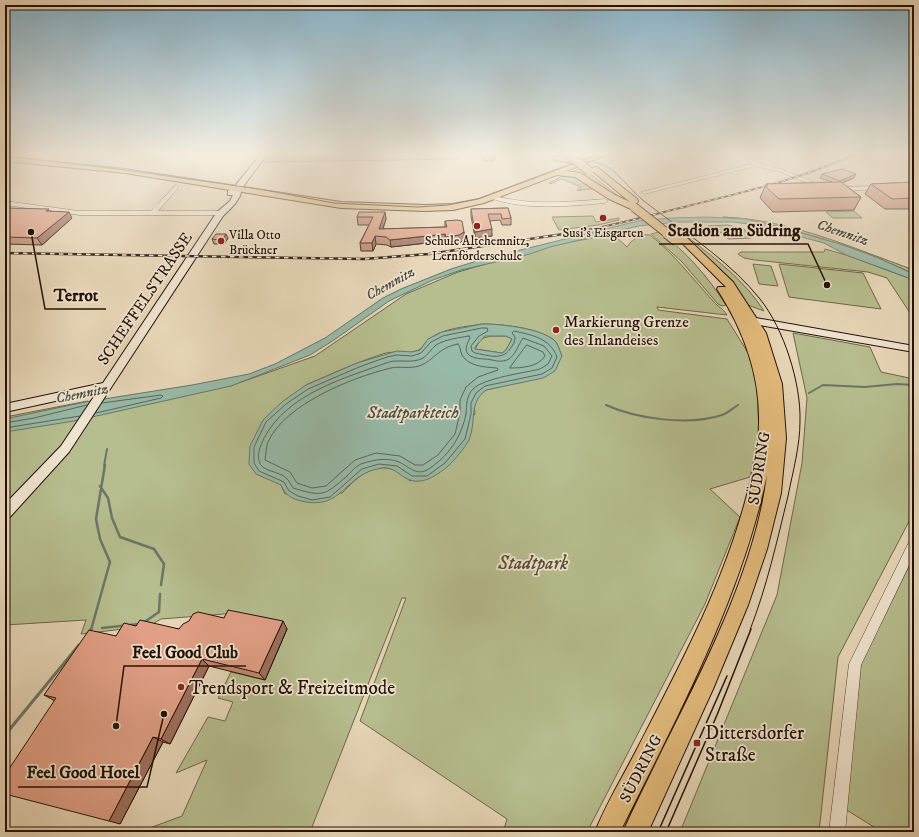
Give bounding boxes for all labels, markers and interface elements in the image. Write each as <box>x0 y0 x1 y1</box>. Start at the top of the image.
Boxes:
marker: Susi's Eisgarten <box>598 213 608 223</box>
callout: Stadion am Südring <box>659 215 808 244</box>
water label: Chemnitz <box>814 216 871 250</box>
text: Stadion am Südring <box>668 220 801 242</box>
marker: Schule Altchemnitz, Lernförderschule <box>472 221 482 231</box>
place label: Susi's Eisgarten <box>563 225 644 241</box>
place label: Villa Otto Brückner <box>228 227 280 258</box>
street label: SCHEFFELSTRASSE <box>93 228 197 369</box>
place label: Schule Altchemnitz, Lernförderschule <box>425 233 529 264</box>
marker: Villa Otto Brückner <box>216 236 226 246</box>
water label: Chemnitz <box>363 263 418 305</box>
callout: Terrot <box>45 280 106 309</box>
text: Terrot <box>53 285 99 307</box>
place label: Markierung Grenze des Inlandeises <box>564 312 689 350</box>
marker: Markierung Grenze des Inlandeises <box>551 325 561 335</box>
water label: Chemnitz <box>54 380 110 408</box>
water label: Stadtparkteich <box>366 402 459 424</box>
street label: SÜDRING <box>743 430 775 506</box>
park label: Stadtpark <box>497 552 568 576</box>
callout: Feel Good Club <box>124 637 246 666</box>
text: Feel Good Club <box>132 642 238 664</box>
place label: Trendsport & Freizeitmode <box>189 677 395 700</box>
marker: Trendsport & Freizeitmode <box>176 682 186 692</box>
place label: Dittersdorfer Straße <box>705 722 804 767</box>
street label: SÜDRING <box>615 731 667 806</box>
marker: Dittersdorfer Straße <box>692 738 702 748</box>
callout: Feel Good Hotel <box>18 758 147 787</box>
text: Feel Good Hotel <box>26 762 141 784</box>

